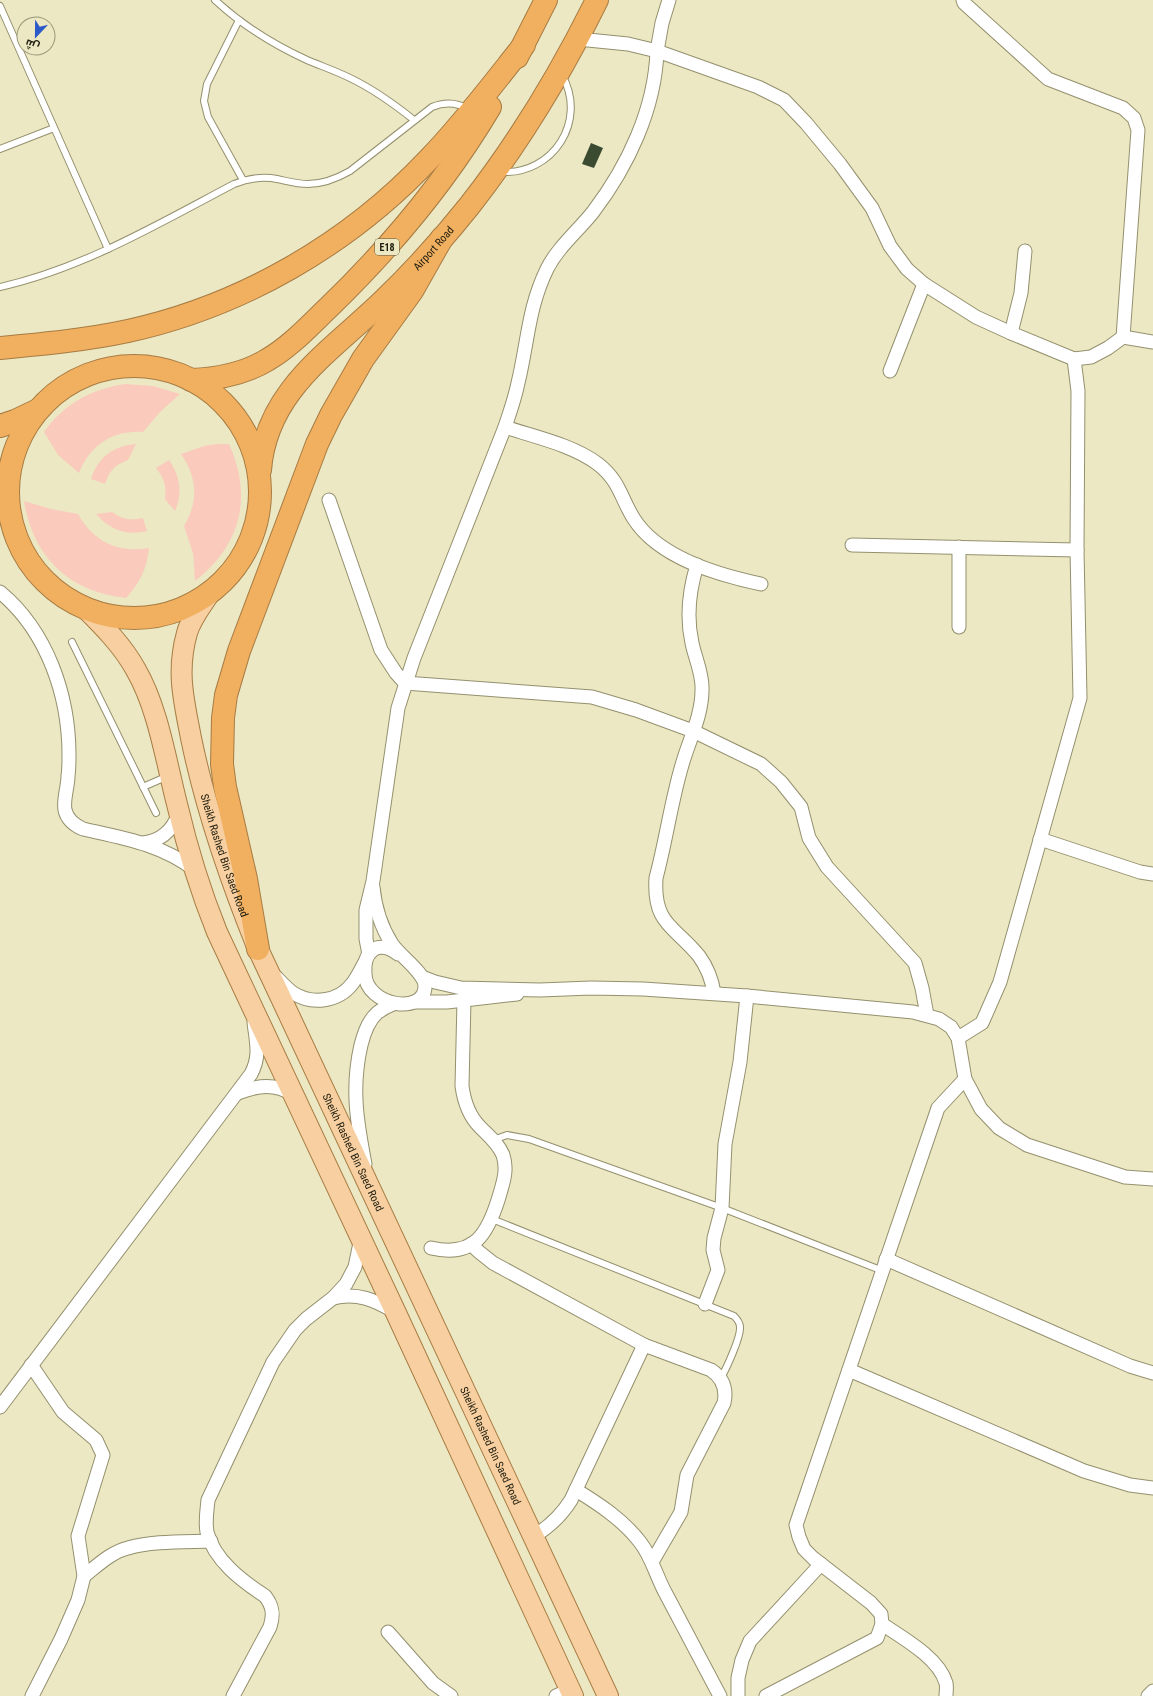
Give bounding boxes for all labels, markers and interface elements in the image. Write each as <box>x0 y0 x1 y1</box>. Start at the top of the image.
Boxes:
north arrow <box>16 16 56 56</box>
text: ش <box>23 36 41 53</box>
street label: Airport Road <box>411 224 457 273</box>
road number: E18 <box>375 239 399 255</box>
street label: Sheikh Rashed Bin Saed Road <box>198 793 251 919</box>
street label: Sheikh Rashed Bin Saed Road <box>320 1091 386 1214</box>
street label: Sheikh Rashed Bin Saed Road <box>457 1385 523 1507</box>

